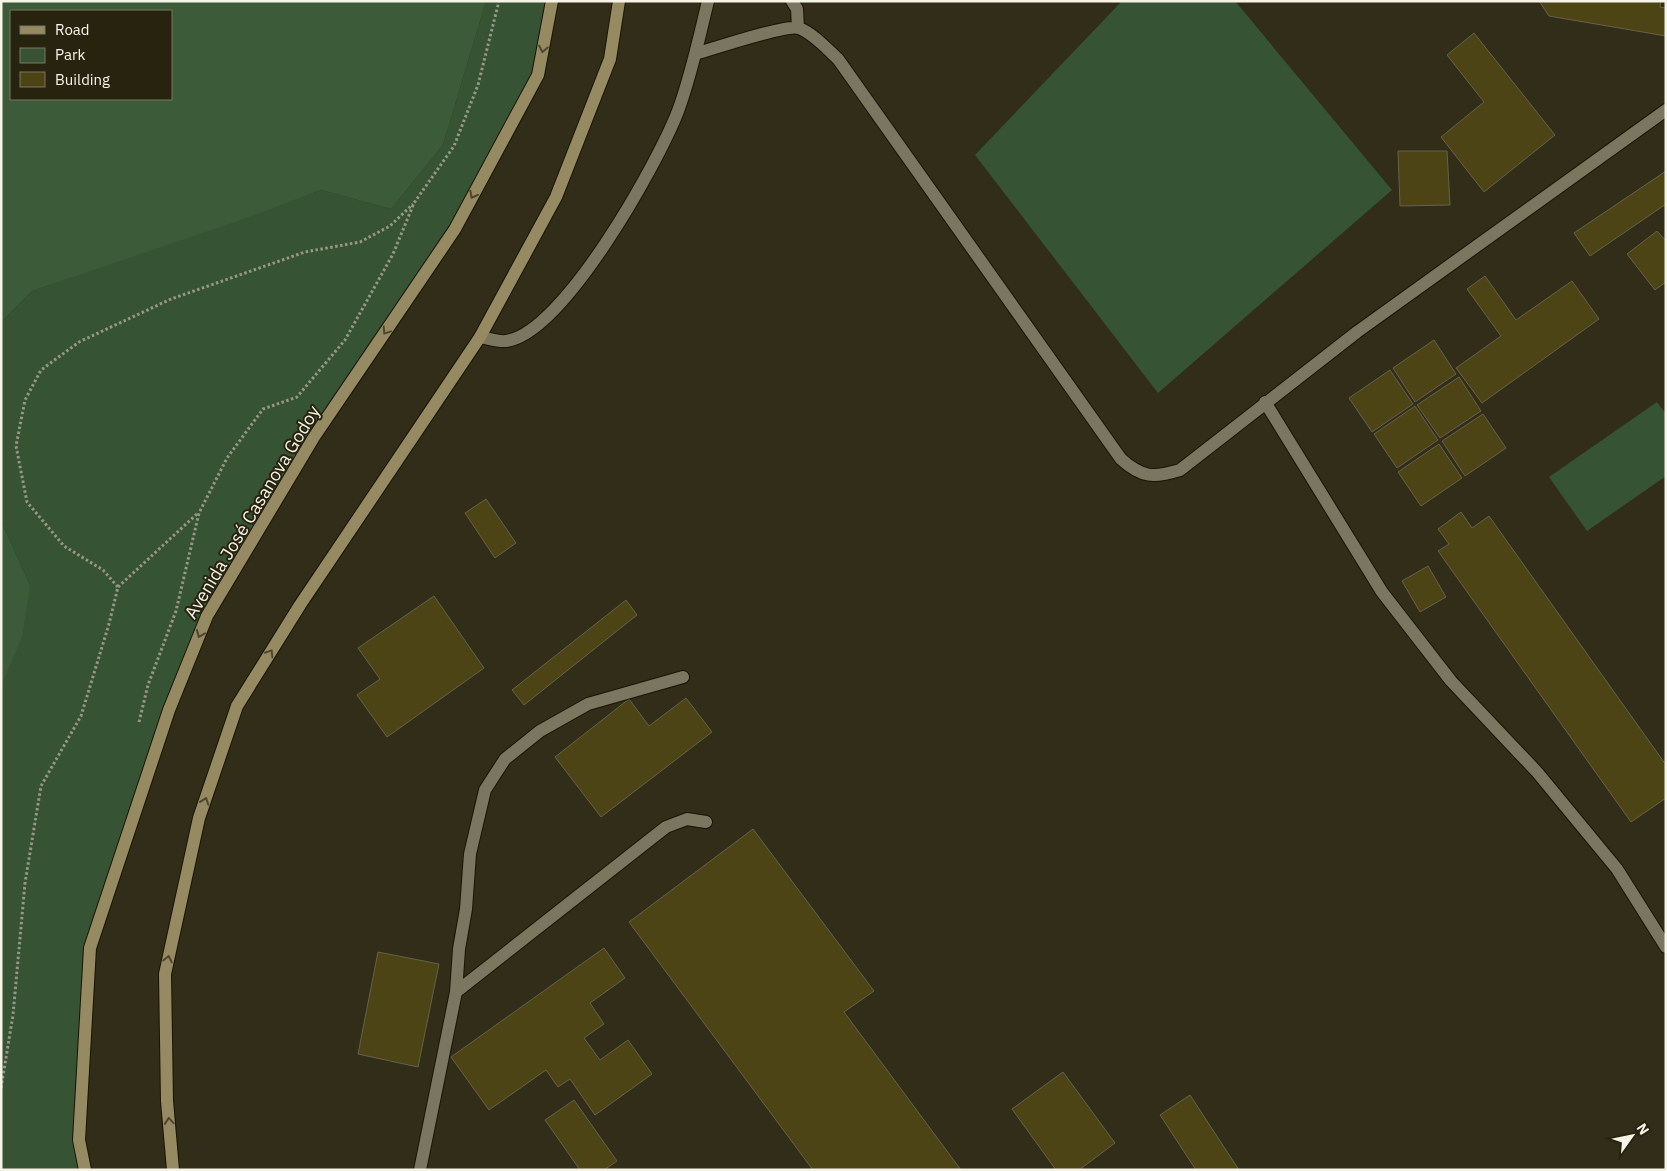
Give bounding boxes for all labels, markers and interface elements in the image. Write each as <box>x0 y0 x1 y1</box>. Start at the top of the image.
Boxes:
legend <box>10 10 172 100</box>
text: Road <box>55 20 90 39</box>
text: Park <box>55 45 85 64</box>
one-way arrow <box>538 45 548 53</box>
text: Building <box>55 70 110 89</box>
one-way arrow <box>469 190 479 199</box>
one-way arrow <box>382 326 392 335</box>
street label: Avenida José Casanova Godoy <box>179 401 325 623</box>
one-way arrow <box>196 629 206 637</box>
one-way arrow <box>264 650 273 659</box>
one-way arrow <box>199 797 209 806</box>
one-way arrow <box>162 955 173 964</box>
north arrow <box>1607 1111 1657 1161</box>
one-way arrow <box>163 1117 174 1125</box>
text: N <box>1633 1120 1653 1138</box>

